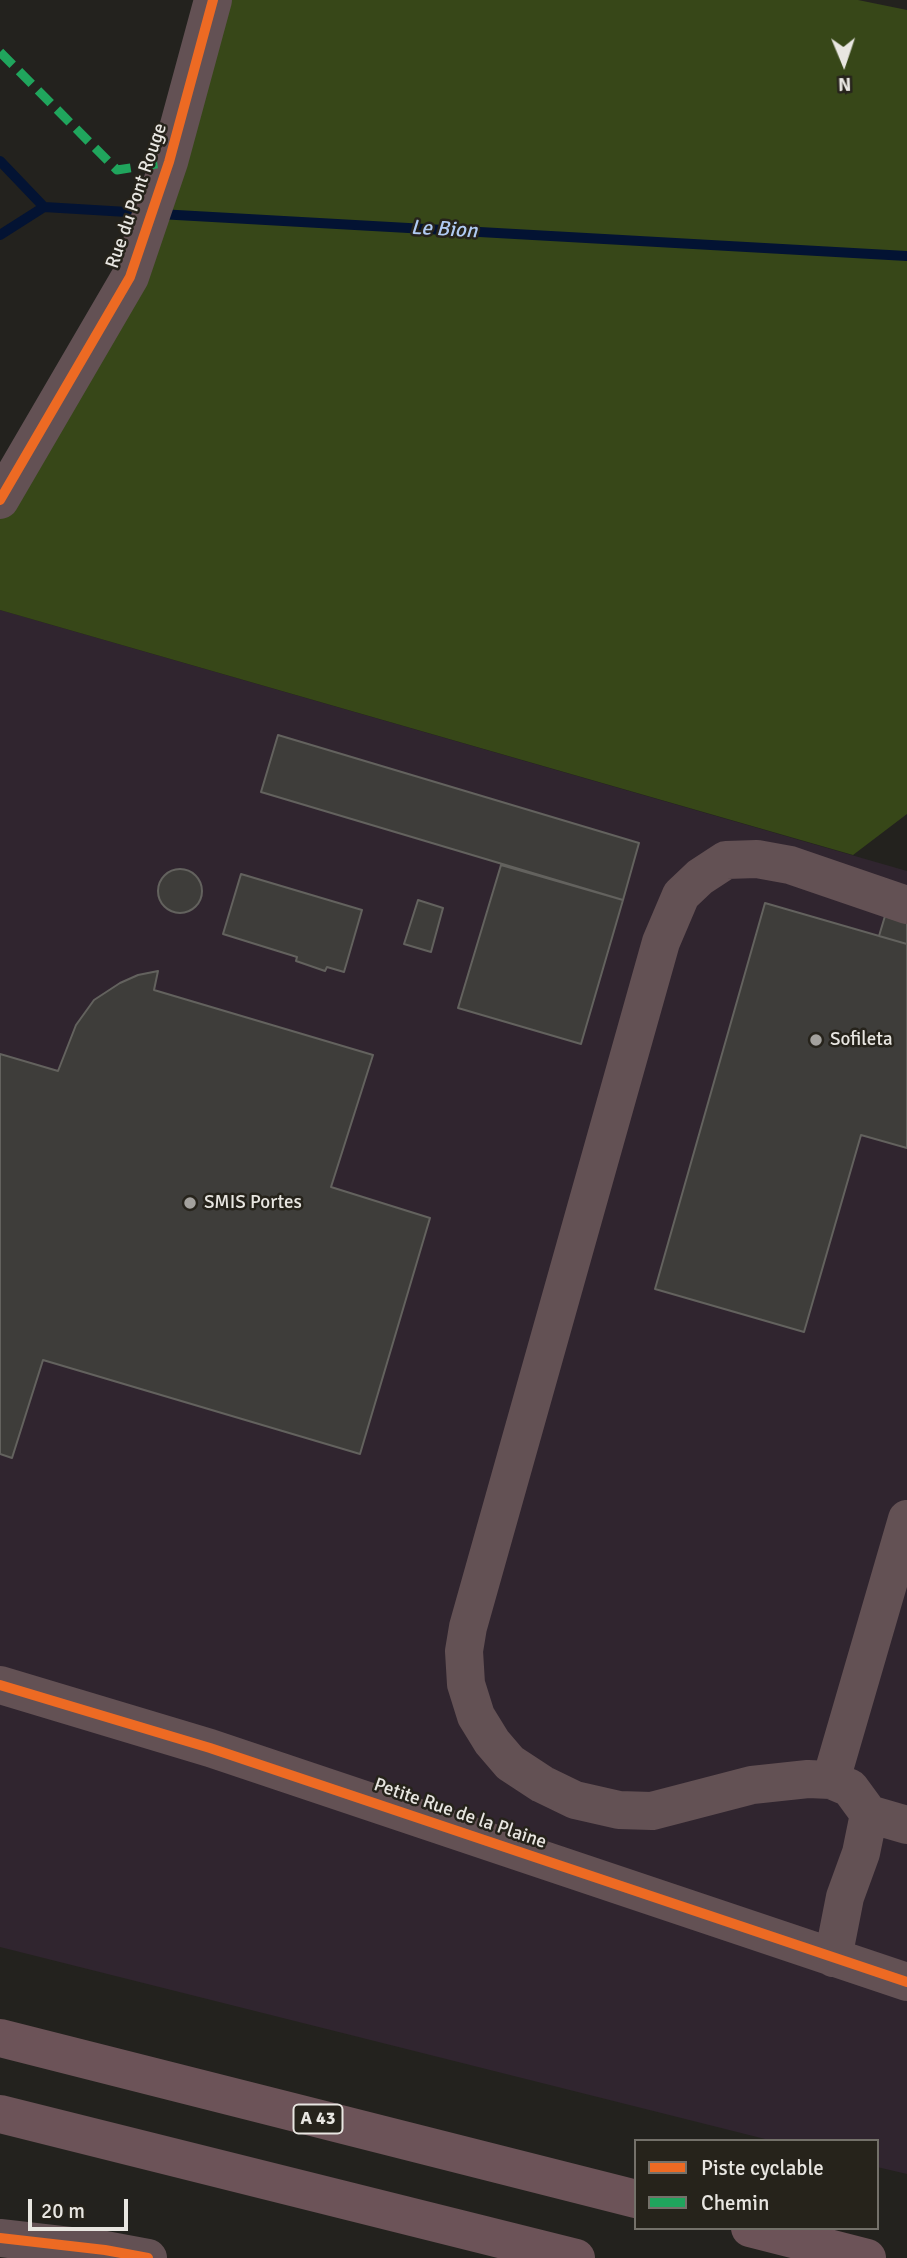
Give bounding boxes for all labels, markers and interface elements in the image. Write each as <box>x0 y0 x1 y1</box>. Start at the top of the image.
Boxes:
north arrow <box>809 28 879 98</box>
text: N <box>838 72 852 96</box>
street label: Rue du Pont Rouge <box>101 120 173 272</box>
water label: Le Bion <box>410 216 478 244</box>
place label: Sofileta <box>830 1029 893 1051</box>
marker: Sofileta <box>808 1032 824 1048</box>
place label: SMIS Portes <box>204 1192 302 1214</box>
marker: SMIS Portes <box>182 1195 198 1211</box>
street label: Petite Rue de la Plaine <box>371 1774 549 1854</box>
road number: A 43 <box>294 2104 342 2134</box>
legend <box>634 2139 879 2230</box>
text: Piste cyclable <box>701 2155 824 2181</box>
scale bar <box>32 2184 131 2228</box>
text: Chemin <box>701 2190 770 2216</box>
text: 20 m <box>41 2198 85 2224</box>

